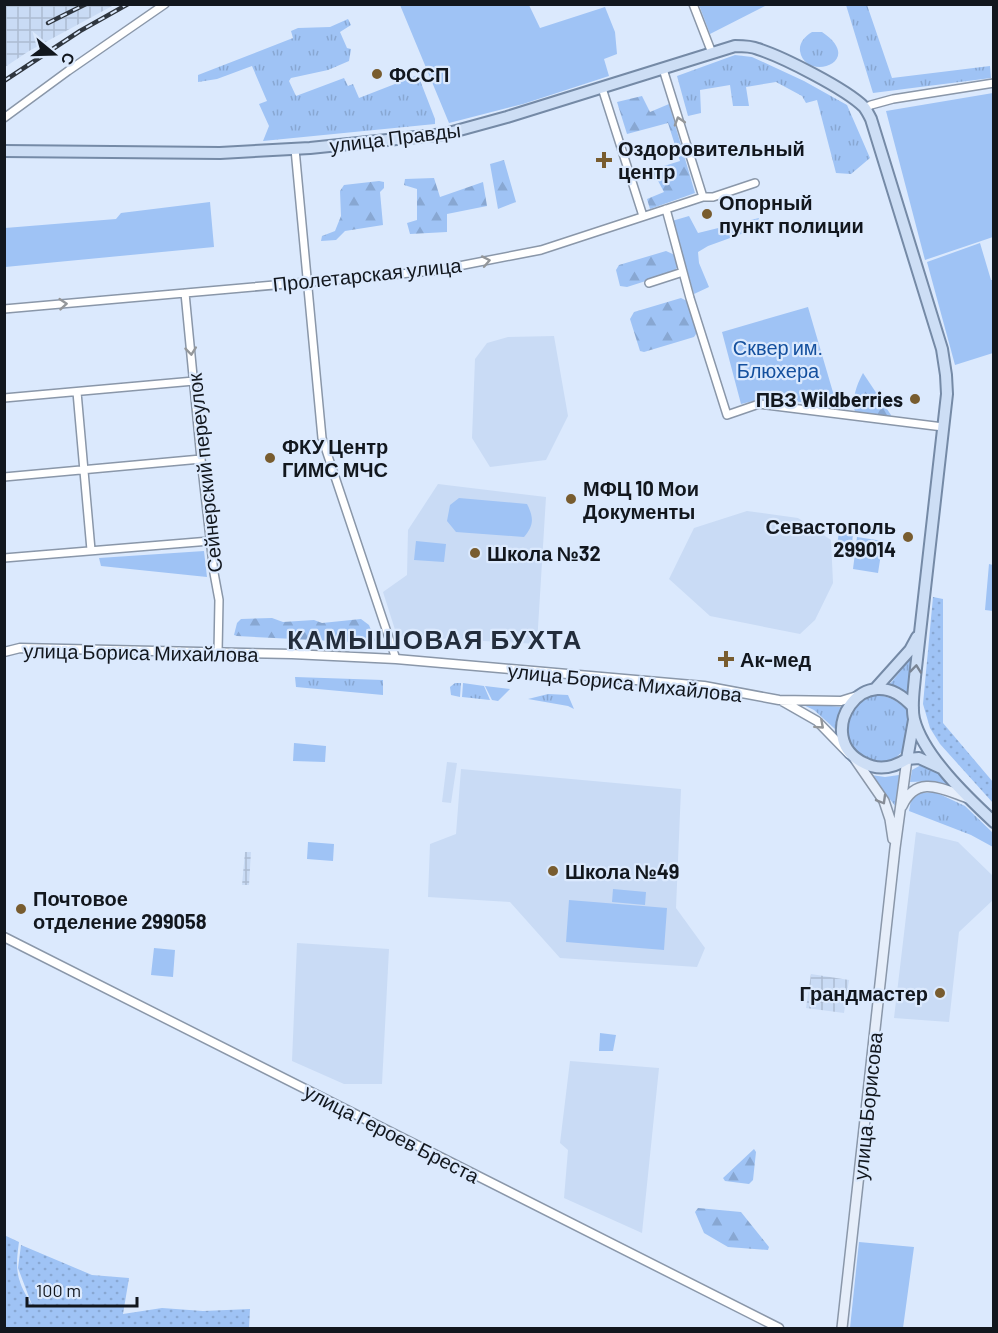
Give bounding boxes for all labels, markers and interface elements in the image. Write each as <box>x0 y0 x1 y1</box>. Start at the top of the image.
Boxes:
north arrow <box>24 24 84 84</box>
text: С <box>58 50 80 68</box>
place label: ФССП <box>389 62 449 86</box>
marker: ФССП <box>370 67 384 81</box>
one-way arrow <box>674 116 686 127</box>
street label: улица Правды <box>328 117 462 157</box>
place label: Оздоровительный центр <box>618 136 805 183</box>
marker: Оздоровительный центр <box>595 151 613 169</box>
place label: Опорный пункт полиции <box>719 190 864 237</box>
marker: Опорный пункт полиции <box>700 207 714 221</box>
street label: Пролетарская улица <box>271 252 463 296</box>
one-way arrow <box>481 255 491 268</box>
one-way arrow <box>58 298 67 311</box>
park label: Сквер им. Блюхера <box>733 335 823 382</box>
one-way arrow <box>184 347 197 356</box>
street label: Сейнерский переулок <box>182 372 226 574</box>
place label: ПВЗ Wildberries <box>756 387 903 411</box>
marker: ПВЗ Wildberries <box>908 392 922 406</box>
place label: ФКУ Центр ГИМС МЧС <box>282 434 388 481</box>
marker: ФКУ Центр ГИМС МЧС <box>263 451 277 465</box>
place label: МФЦ 10 Мои Документы <box>583 476 699 523</box>
marker: МФЦ 10 Мои Документы <box>564 492 578 506</box>
place label: Севастополь 299014 <box>766 514 896 561</box>
marker: Севастополь 299014 <box>901 530 915 544</box>
place label: Школа №32 <box>487 541 601 565</box>
marker: Школа №32 <box>468 546 482 560</box>
district label: КАМЫШОВАЯ БУХТА <box>287 623 583 654</box>
street label: улица Бориса Михайлова <box>23 638 260 666</box>
place label: Ак-мед <box>740 647 812 671</box>
marker: Ак-мед <box>717 650 735 668</box>
street label: улица Бориса Михайлова <box>507 658 744 706</box>
one-way arrow <box>909 665 922 674</box>
one-way arrow <box>813 718 824 729</box>
one-way arrow <box>875 794 887 804</box>
place label: Школа №49 <box>565 859 679 883</box>
marker: Школа №49 <box>546 864 560 878</box>
place label: Почтовое отделение 299058 <box>33 886 207 933</box>
marker: Почтовое отделение 299058 <box>14 902 28 916</box>
place label: Грандмастер <box>799 981 928 1005</box>
marker: Грандмастер <box>933 986 947 1000</box>
street label: улица Борисова <box>847 1030 887 1181</box>
street label: улица Героев Бреста <box>301 1078 484 1188</box>
scale bar <box>27 1270 136 1308</box>
text: 100 m <box>36 1279 81 1301</box>

